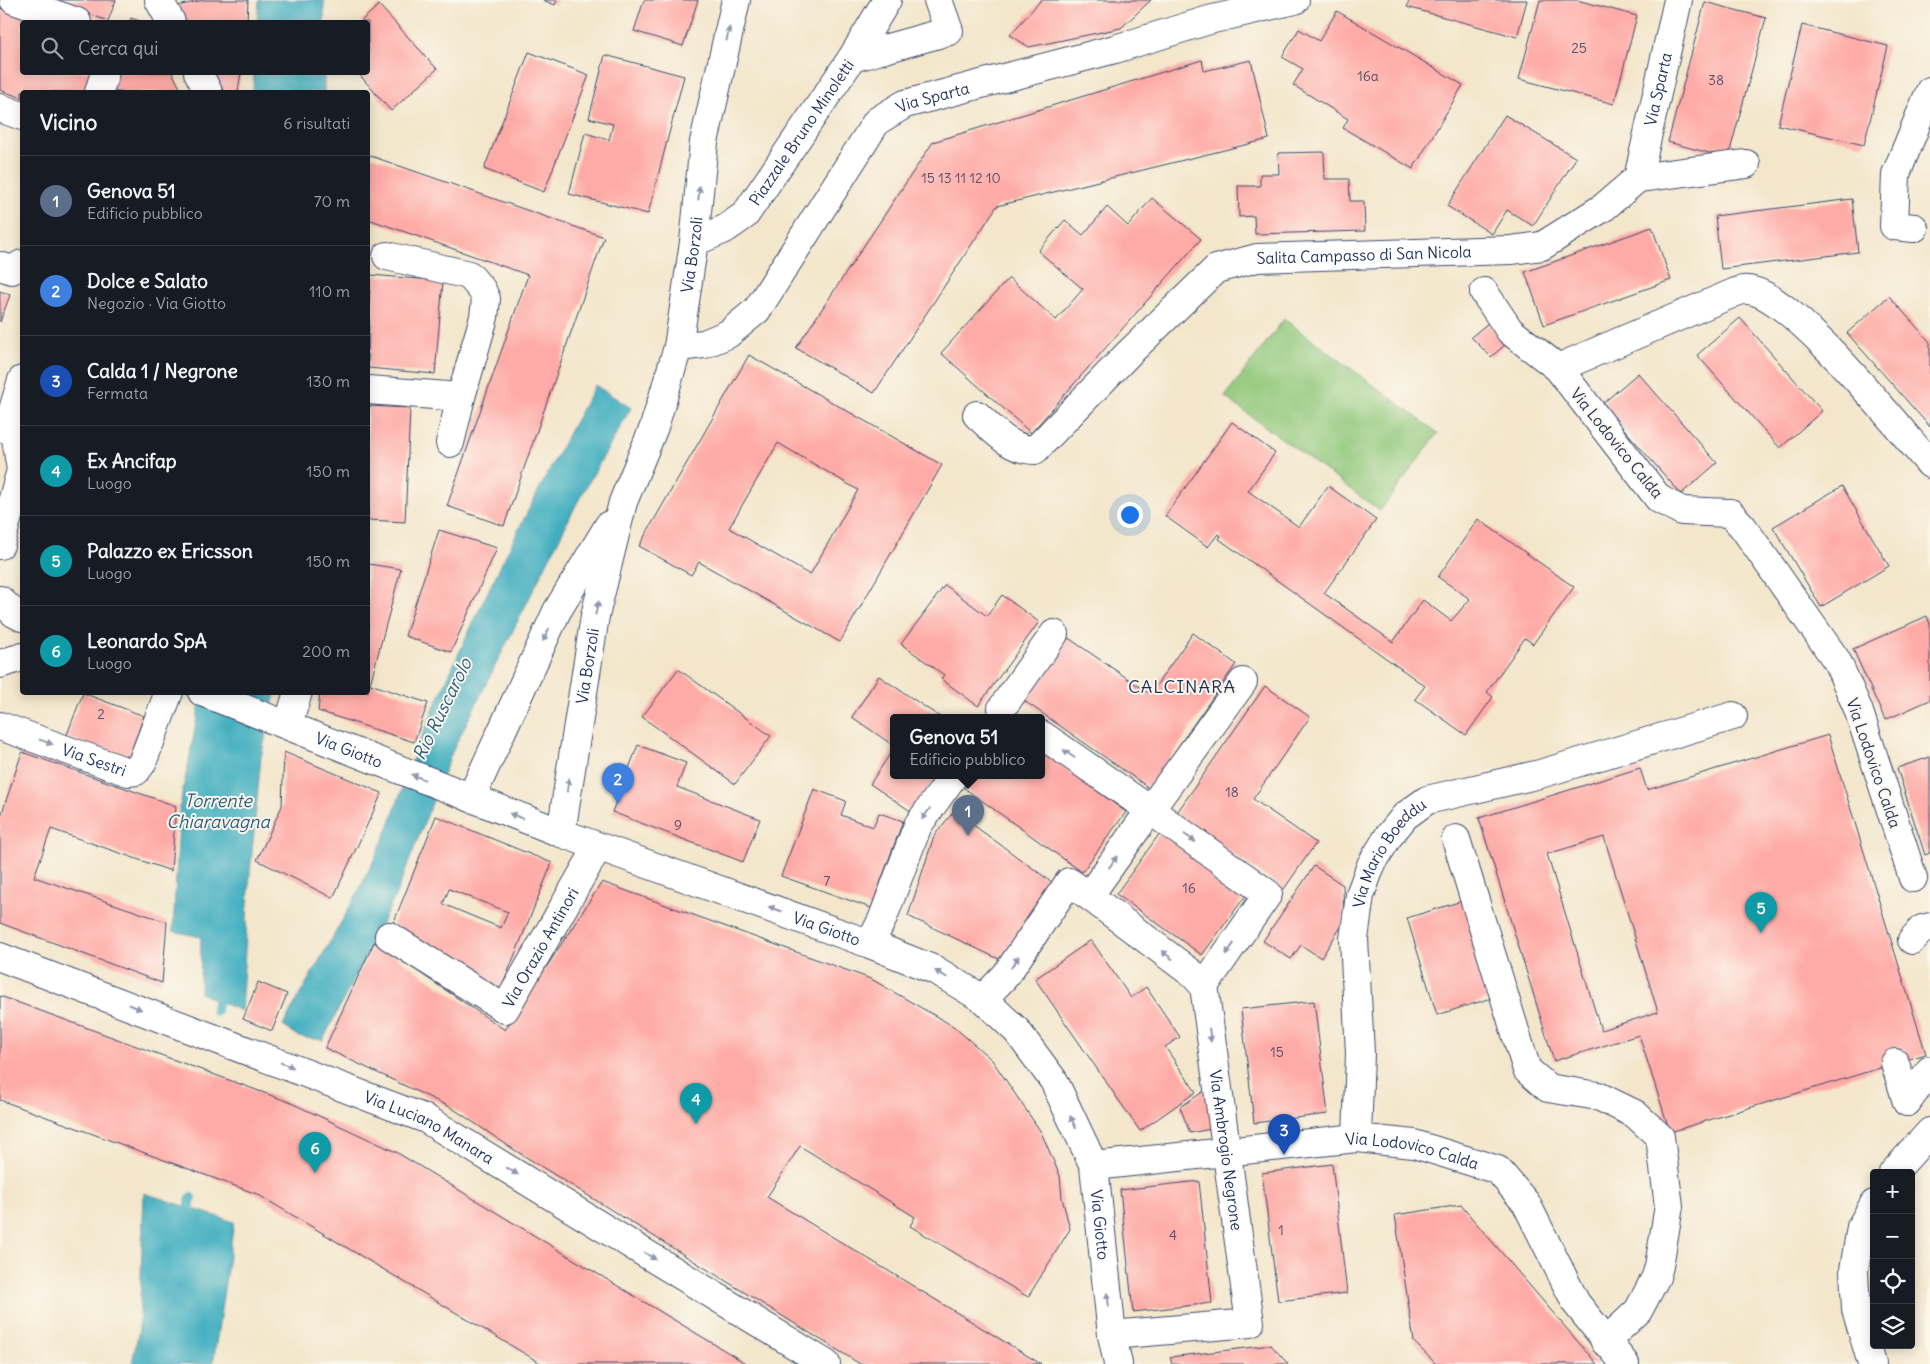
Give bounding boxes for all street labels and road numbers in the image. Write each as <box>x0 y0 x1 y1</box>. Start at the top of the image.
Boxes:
street label: Via Sparta <box>1640 51 1676 128</box>
street label: Piazzale Bruno Minoletti <box>744 55 858 209</box>
street label: Via Sparta <box>892 78 971 117</box>
street label: Via Borzoli <box>676 216 706 294</box>
street label: Salita Campasso di San Nicola <box>1256 241 1472 268</box>
street label: Via Lodovico Calda <box>1566 384 1668 502</box>
street label: Via Borzoli <box>571 627 603 705</box>
street label: Via Lodovico Calda <box>1842 695 1906 831</box>
street label: Via Giotto <box>313 728 385 772</box>
street label: Via Sestri <box>59 739 129 781</box>
street label: Via Mario Boeddu <box>1348 794 1430 909</box>
street label: Via Orazio Antinori <box>498 884 583 1011</box>
street label: Via Giotto <box>790 907 863 950</box>
street label: Via Ambrogio Negrone <box>1206 1068 1247 1232</box>
street label: Via Luciano Manara <box>361 1086 498 1168</box>
street label: Via Lodovico Calda <box>1344 1128 1481 1173</box>
street label: Via Giotto <box>1087 1189 1114 1261</box>

